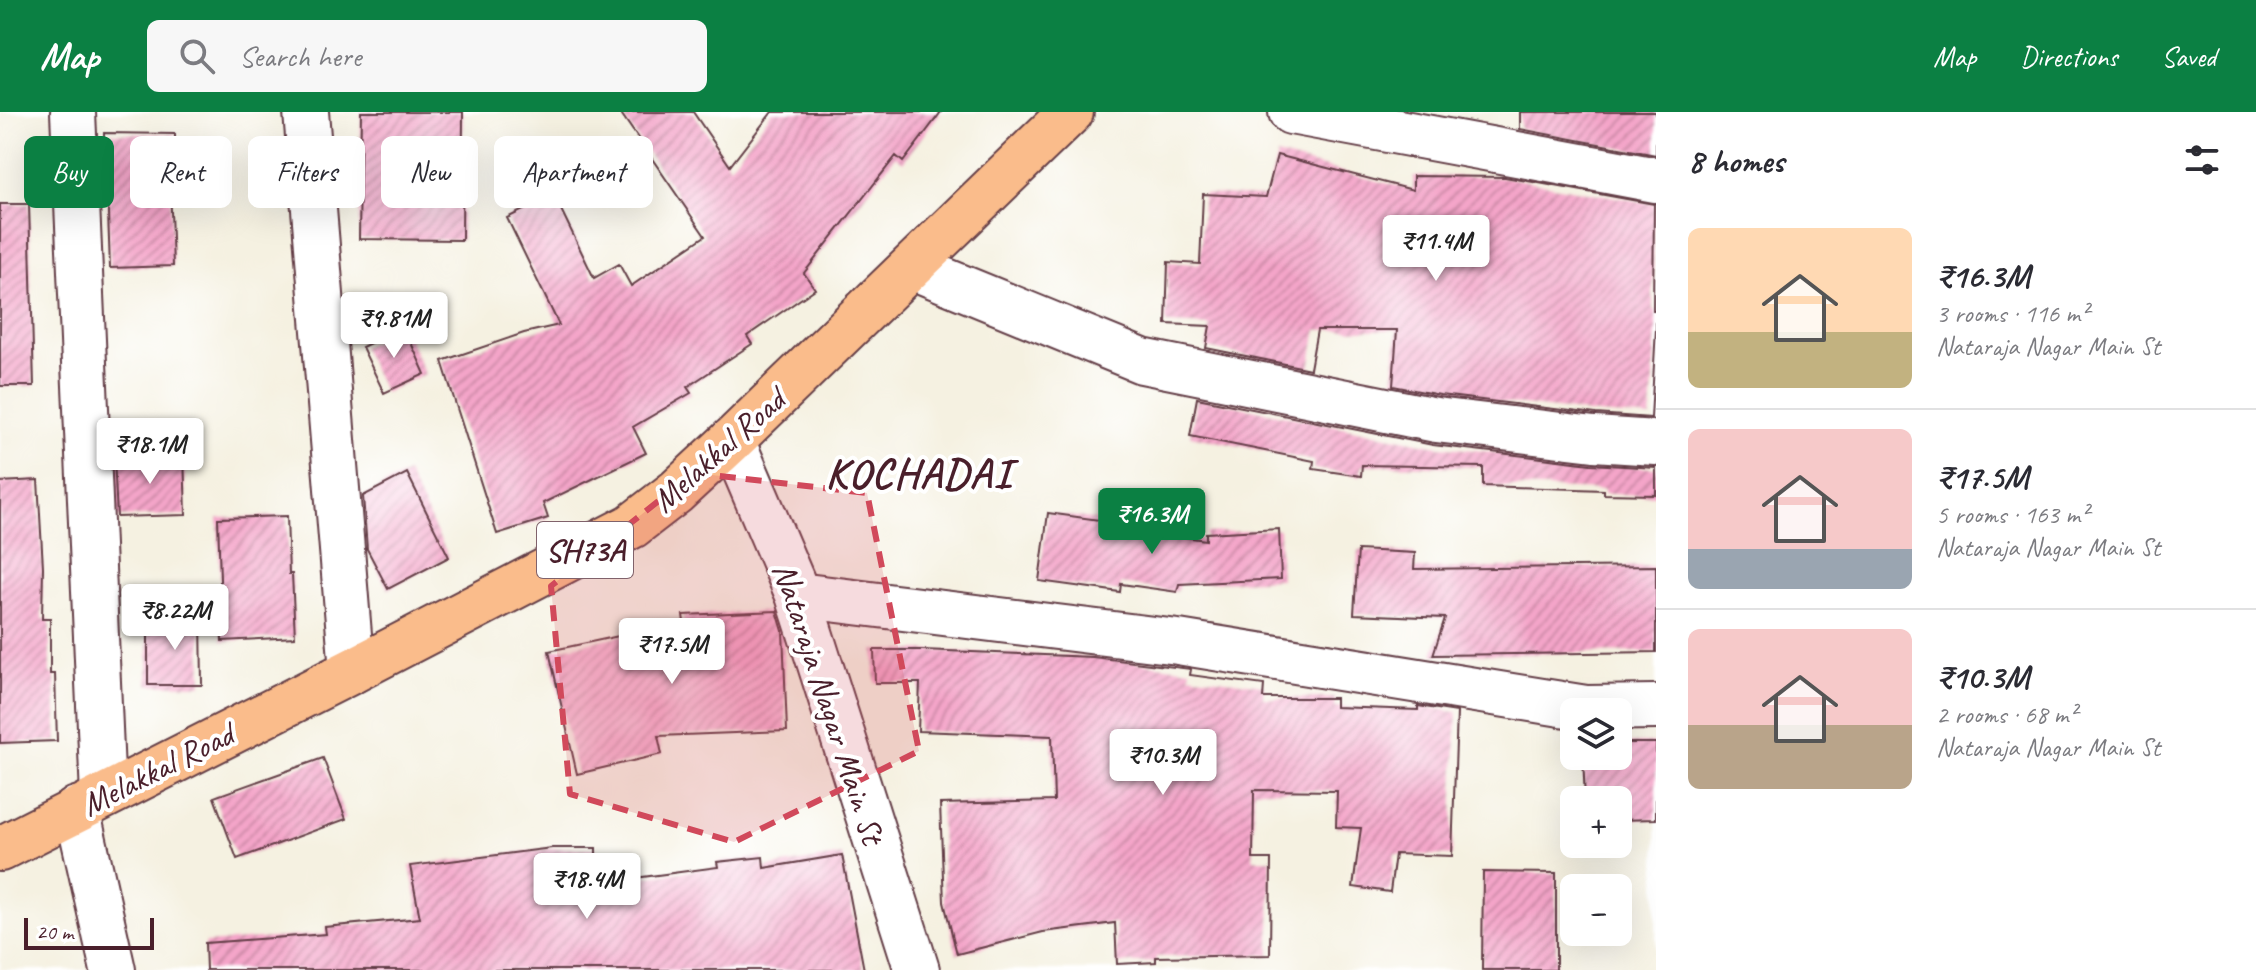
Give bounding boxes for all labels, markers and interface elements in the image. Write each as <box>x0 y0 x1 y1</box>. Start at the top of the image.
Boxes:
search box <box>147 20 707 92</box>
text: Map <box>40 33 99 80</box>
icon: search <box>175 34 219 78</box>
text: Search here <box>239 37 361 75</box>
text: Map <box>1933 39 1976 74</box>
text: Directions <box>2020 39 2118 74</box>
text: Saved <box>2162 39 2216 74</box>
chip: Buy <box>24 136 114 208</box>
chip: Rent <box>130 136 232 208</box>
chip: Filters <box>248 136 365 208</box>
chip: New <box>381 136 478 208</box>
chip: Apartment <box>494 136 653 208</box>
icon: filters <box>2180 138 2224 182</box>
text: 8 homes <box>1688 139 1784 182</box>
pin: ₹11.4M <box>1371 215 1501 283</box>
text: ₹11.4M <box>1401 224 1471 257</box>
text: ₹16.3M <box>1936 254 2029 297</box>
icon: home <box>1752 260 1848 356</box>
pin: ₹9.81M <box>329 292 459 360</box>
text: 3 rooms · 116 m² <box>1936 297 2088 330</box>
text: ₹9.81M <box>359 301 429 334</box>
text: Nataraja Nagar Main St <box>1936 330 2160 363</box>
street label: Melakkal Road <box>642 375 798 521</box>
pin: ₹18.1M <box>85 418 215 486</box>
text: ₹18.1M <box>115 427 185 460</box>
district label: KOCHADAI <box>825 447 1019 500</box>
text: ₹17.5M <box>1936 455 2028 498</box>
icon: home <box>1752 461 1848 557</box>
pin: ₹16.3M <box>1087 488 1217 556</box>
text: ₹16.3M <box>1116 497 1188 530</box>
text: 5 rooms · 163 m² <box>1936 498 2088 531</box>
road number: SH73A <box>537 522 633 578</box>
text: Nataraja Nagar Main St <box>1936 531 2160 564</box>
street label: Nataraja Nagar Main St <box>763 557 896 853</box>
pin: ₹8.22M <box>110 584 240 652</box>
text: ₹8.22M <box>140 593 210 626</box>
pin: ₹17.5M <box>607 618 737 686</box>
text: ₹17.5M <box>637 627 707 660</box>
text: ₹10.3M <box>1936 655 2029 698</box>
icon: home <box>1752 661 1848 757</box>
map controls <box>1560 698 1632 946</box>
button: layers <box>1560 698 1632 770</box>
text: 2 rooms · 68 m² <box>1936 698 2077 731</box>
street label: Melakkal Road <box>74 710 245 826</box>
pin: ₹10.3M <box>1098 729 1228 797</box>
text: Nataraja Nagar Main St <box>1936 731 2160 764</box>
text: ₹10.3M <box>1128 738 1198 771</box>
button: + <box>1560 786 1632 858</box>
pin: ₹18.4M <box>522 853 652 921</box>
text: ₹18.4M <box>552 862 622 895</box>
button: − <box>1560 874 1632 946</box>
scale bar <box>24 914 154 950</box>
text: 20 m <box>36 918 73 946</box>

